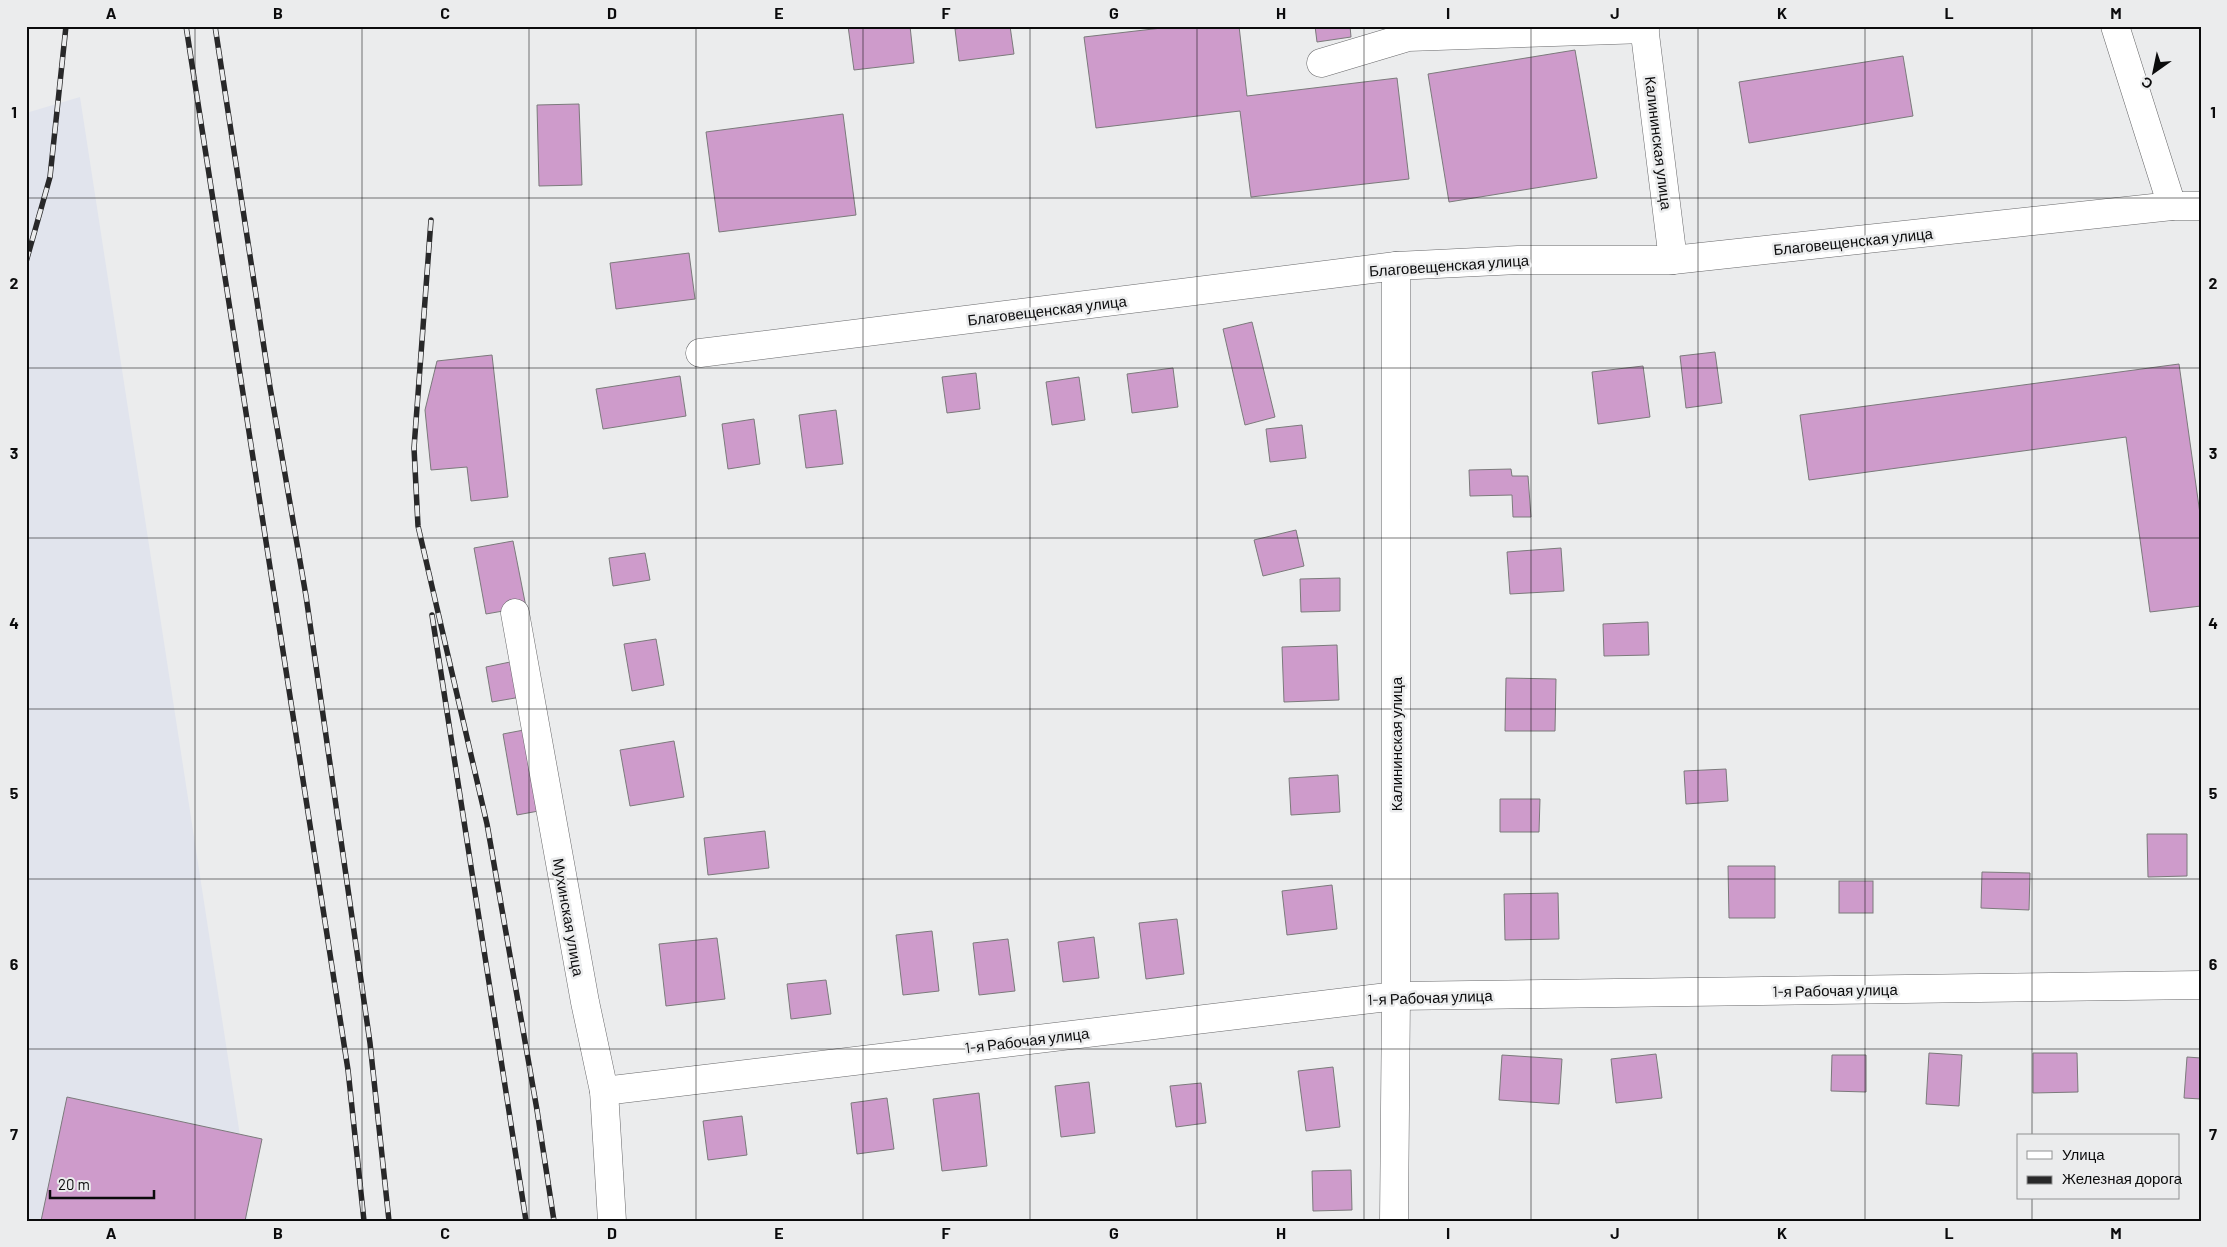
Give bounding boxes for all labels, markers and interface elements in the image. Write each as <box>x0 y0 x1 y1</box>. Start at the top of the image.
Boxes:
text: A <box>106 3 117 22</box>
text: B <box>273 3 283 22</box>
text: C <box>440 3 450 22</box>
text: D <box>607 3 617 22</box>
text: E <box>774 3 784 22</box>
text: F <box>942 3 951 22</box>
text: G <box>1109 3 1119 22</box>
text: H <box>1276 3 1286 22</box>
text: I <box>1446 3 1450 22</box>
text: J <box>1610 3 1620 22</box>
text: K <box>1777 3 1787 22</box>
text: L <box>1944 3 1954 22</box>
text: M <box>2110 3 2122 22</box>
north arrow <box>2130 48 2180 98</box>
text: С <box>2138 73 2156 93</box>
street label: Калининская улица <box>1642 75 1676 211</box>
text: 1 <box>11 102 17 121</box>
text: 1 <box>2210 102 2216 121</box>
street label: Благовещенская улица <box>1772 224 1934 258</box>
street label: Благовещенская улица <box>1368 250 1530 280</box>
text: 2 <box>10 273 19 292</box>
text: 2 <box>2209 273 2218 292</box>
street label: Благовещенская улица <box>966 291 1128 329</box>
text: 3 <box>10 443 18 462</box>
text: 3 <box>2209 443 2217 462</box>
text: 4 <box>9 613 19 632</box>
text: 4 <box>2208 613 2218 632</box>
street label: Калининская улица <box>1387 676 1405 811</box>
text: 5 <box>10 783 19 802</box>
text: 5 <box>2209 783 2218 802</box>
street label: Мухинская улица <box>550 857 588 978</box>
text: 6 <box>10 954 19 973</box>
text: 6 <box>2209 954 2218 973</box>
street label: 1-я Рабочая улица <box>1772 980 1898 1000</box>
street label: 1-я Рабочая улица <box>1367 986 1494 1008</box>
street label: 1-я Рабочая улица <box>964 1023 1091 1057</box>
text: 7 <box>10 1124 18 1143</box>
text: 7 <box>2209 1124 2217 1143</box>
legend <box>2017 1134 2180 1200</box>
text: Улица <box>2062 1145 2105 1163</box>
scale bar <box>50 1167 154 1199</box>
text: Железная дорога <box>2062 1169 2183 1187</box>
text: 20 m <box>58 1175 90 1193</box>
text: A <box>106 1223 117 1242</box>
text: B <box>273 1223 283 1242</box>
text: C <box>440 1223 450 1242</box>
text: D <box>607 1223 617 1242</box>
text: E <box>774 1223 784 1242</box>
text: F <box>942 1223 951 1242</box>
text: G <box>1109 1223 1119 1242</box>
text: H <box>1276 1223 1286 1242</box>
text: I <box>1446 1223 1450 1242</box>
text: J <box>1610 1223 1620 1242</box>
text: K <box>1777 1223 1787 1242</box>
text: L <box>1944 1223 1954 1242</box>
text: M <box>2110 1223 2122 1242</box>

